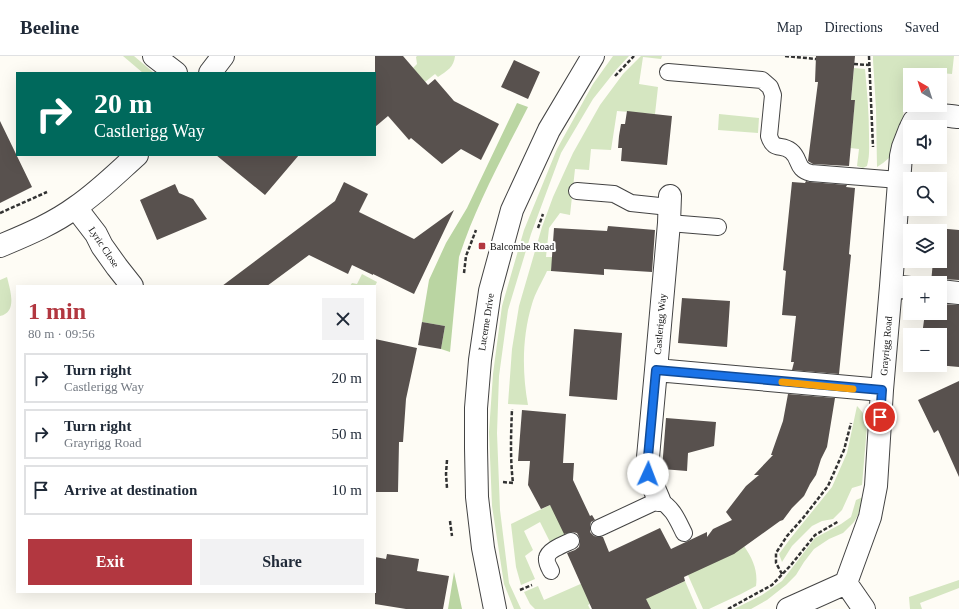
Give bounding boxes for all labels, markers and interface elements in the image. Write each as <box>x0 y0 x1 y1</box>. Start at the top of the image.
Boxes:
text: Beeline <box>20 17 79 38</box>
text: Map <box>777 20 802 35</box>
text: Directions <box>824 20 883 35</box>
text: Saved <box>905 20 939 35</box>
north arrow <box>903 68 947 112</box>
map controls <box>903 68 947 372</box>
icon: right <box>28 88 80 140</box>
text: 20 m <box>94 88 152 119</box>
button: sound <box>903 120 947 164</box>
text: Castlerigg Way <box>94 121 205 141</box>
button: search <box>903 172 947 216</box>
button: layers <box>903 224 947 268</box>
street label: Lyric Close <box>86 225 122 270</box>
marker: Balcombe Road <box>477 241 487 251</box>
place label: Balcombe Road <box>490 241 554 252</box>
button: + <box>903 276 947 320</box>
street label: Lucerne Drive <box>476 292 496 352</box>
street label: Castlerigg Way <box>652 293 668 355</box>
text: 1 min <box>28 298 86 324</box>
button: close <box>322 298 364 340</box>
street label: Grayrigg Road <box>878 316 894 376</box>
text: 80 m · 09:56 <box>28 326 95 341</box>
button: − <box>903 328 947 372</box>
text: Turn right <box>64 362 131 378</box>
icon: right <box>30 367 52 389</box>
text: 20 m <box>332 370 362 386</box>
text: Castlerigg Way <box>64 379 144 394</box>
pin <box>863 400 897 434</box>
icon: arrive <box>869 406 891 428</box>
text: Turn right <box>64 418 131 434</box>
icon: right <box>30 423 52 445</box>
text: 50 m <box>332 426 362 442</box>
text: Grayrigg Road <box>64 435 142 450</box>
position arrow <box>627 453 669 495</box>
icon: arrive <box>30 479 52 501</box>
text: Arrive at destination <box>64 482 197 498</box>
text: 10 m <box>332 482 362 498</box>
button: Exit <box>28 539 192 585</box>
button: Share <box>200 539 364 585</box>

